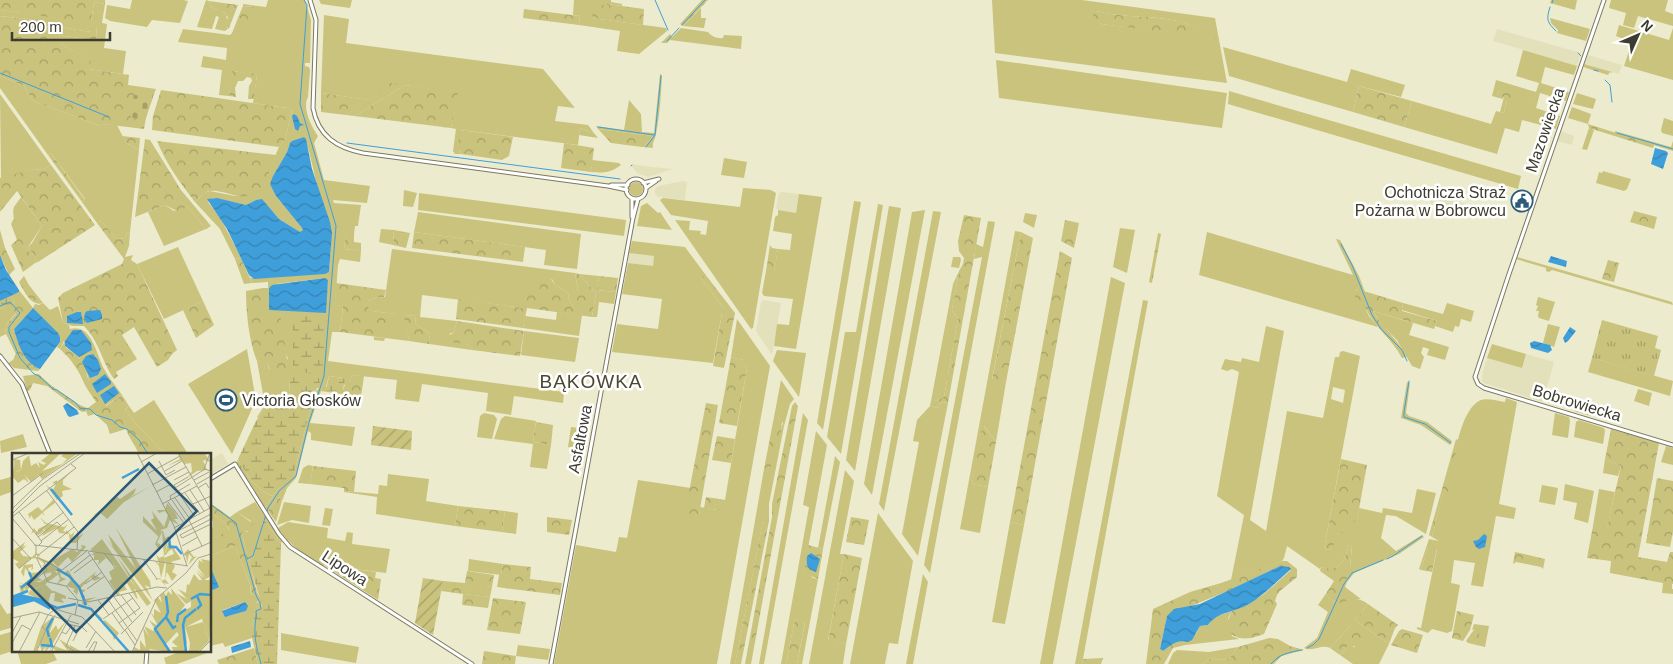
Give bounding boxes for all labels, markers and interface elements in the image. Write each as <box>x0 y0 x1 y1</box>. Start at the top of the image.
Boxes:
scale bar <box>12 10 110 42</box>
north arrow <box>1613 10 1663 60</box>
text: N <box>1638 17 1656 35</box>
text: 200 m <box>20 18 62 35</box>
street label: Mazowiecka <box>1523 86 1567 174</box>
place label: Ochotnicza Straż Pożarna w Bobrowcu <box>1355 184 1506 219</box>
public building icon: Ochotnicza Straż Pożarna w Bobrowcu <box>1510 189 1534 213</box>
district label: BĄKÓWKA <box>539 371 643 392</box>
street label: Bobrowiecka <box>1531 381 1623 425</box>
sports icon: Victoria Głosków <box>214 388 238 412</box>
place label: Victoria Głosków <box>242 392 361 409</box>
street label: Asfaltowa <box>565 403 595 475</box>
inset map <box>12 453 211 652</box>
street label: Lipowa <box>319 547 371 589</box>

